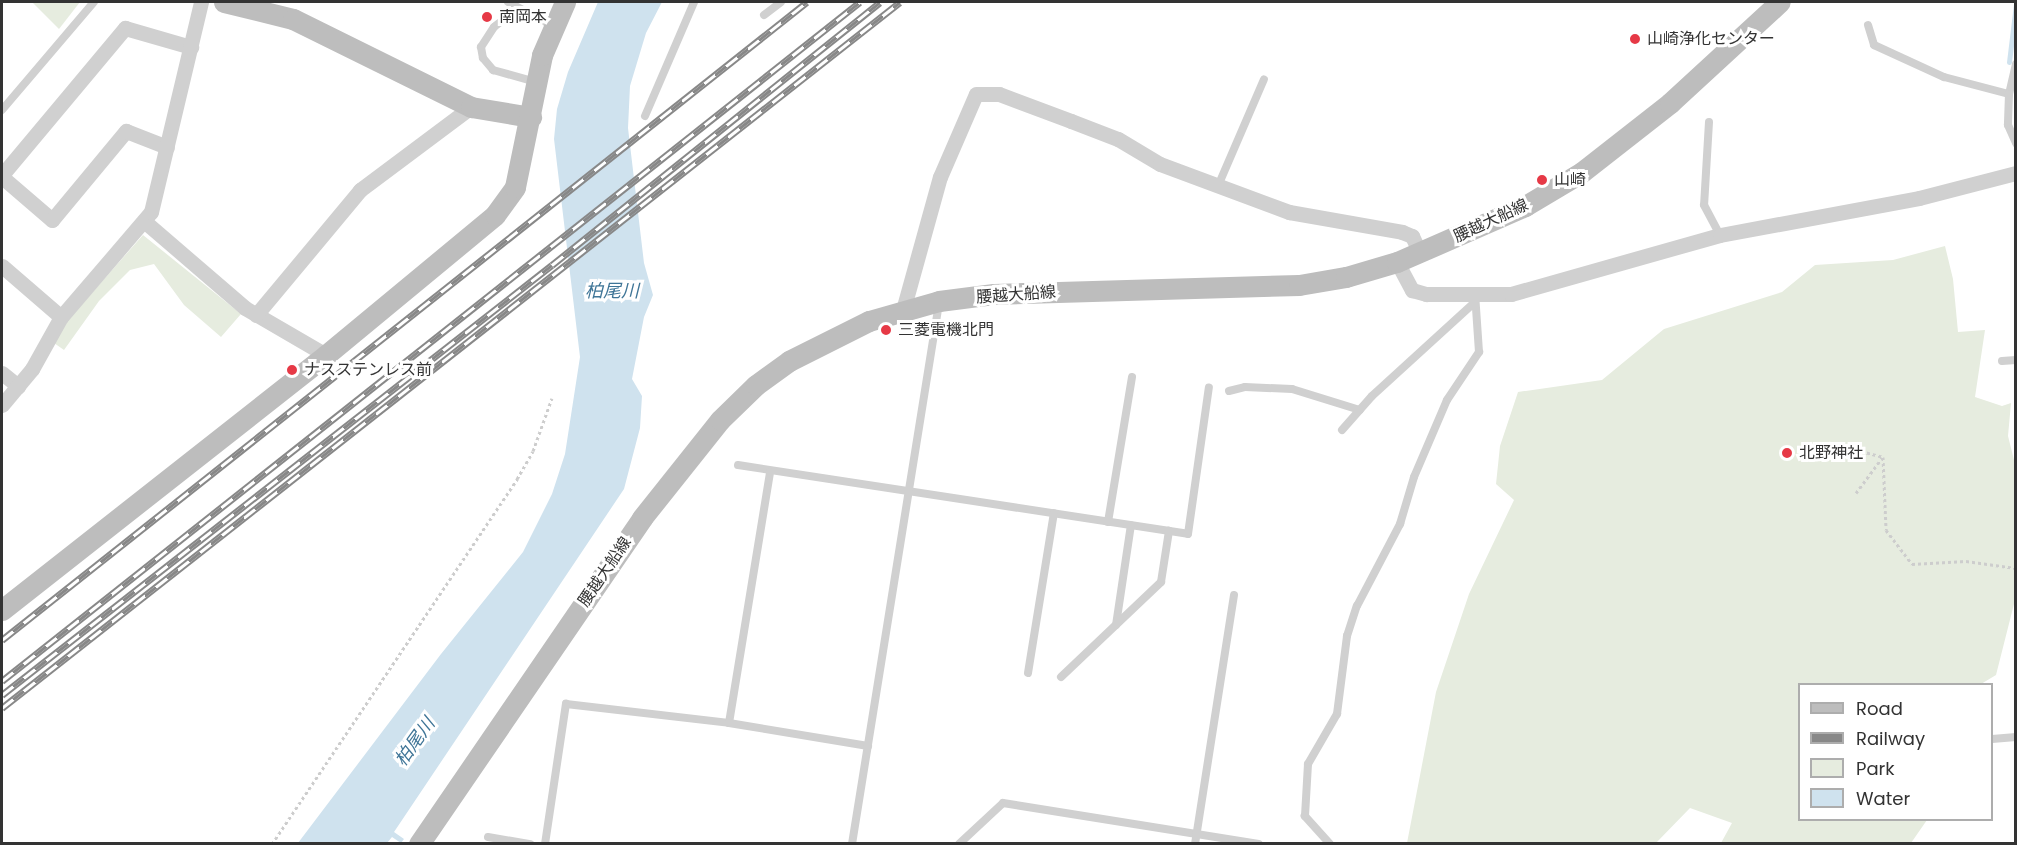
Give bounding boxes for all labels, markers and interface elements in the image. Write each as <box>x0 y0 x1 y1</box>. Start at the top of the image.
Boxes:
place label: 南岡本 <box>499 7 547 27</box>
marker: 南岡本 <box>480 10 494 24</box>
place label: 山崎浄化センター <box>1647 29 1775 49</box>
marker: 山崎浄化センター <box>1628 32 1642 46</box>
place label: 山崎 <box>1554 170 1586 190</box>
marker: 山崎 <box>1535 173 1549 187</box>
street label: 腰越大船線 <box>1451 195 1531 247</box>
water label: 柏尾川 <box>585 280 639 302</box>
street label: 腰越大船線 <box>975 283 1057 307</box>
place label: 三菱電機北門 <box>898 320 994 340</box>
marker: 三菱電機北門 <box>879 323 893 337</box>
place label: ナスステンレス前 <box>304 360 432 380</box>
marker: ナスステンレス前 <box>285 363 299 377</box>
place label: 北野神社 <box>1799 443 1863 463</box>
marker: 北野神社 <box>1780 446 1794 460</box>
street label: 腰越大船線 <box>575 533 635 611</box>
legend <box>1798 683 1993 821</box>
text: Road <box>1856 696 1903 721</box>
water label: 柏尾川 <box>390 714 440 770</box>
text: Railway <box>1856 726 1925 751</box>
text: Park <box>1856 756 1895 781</box>
text: Water <box>1856 786 1910 811</box>

